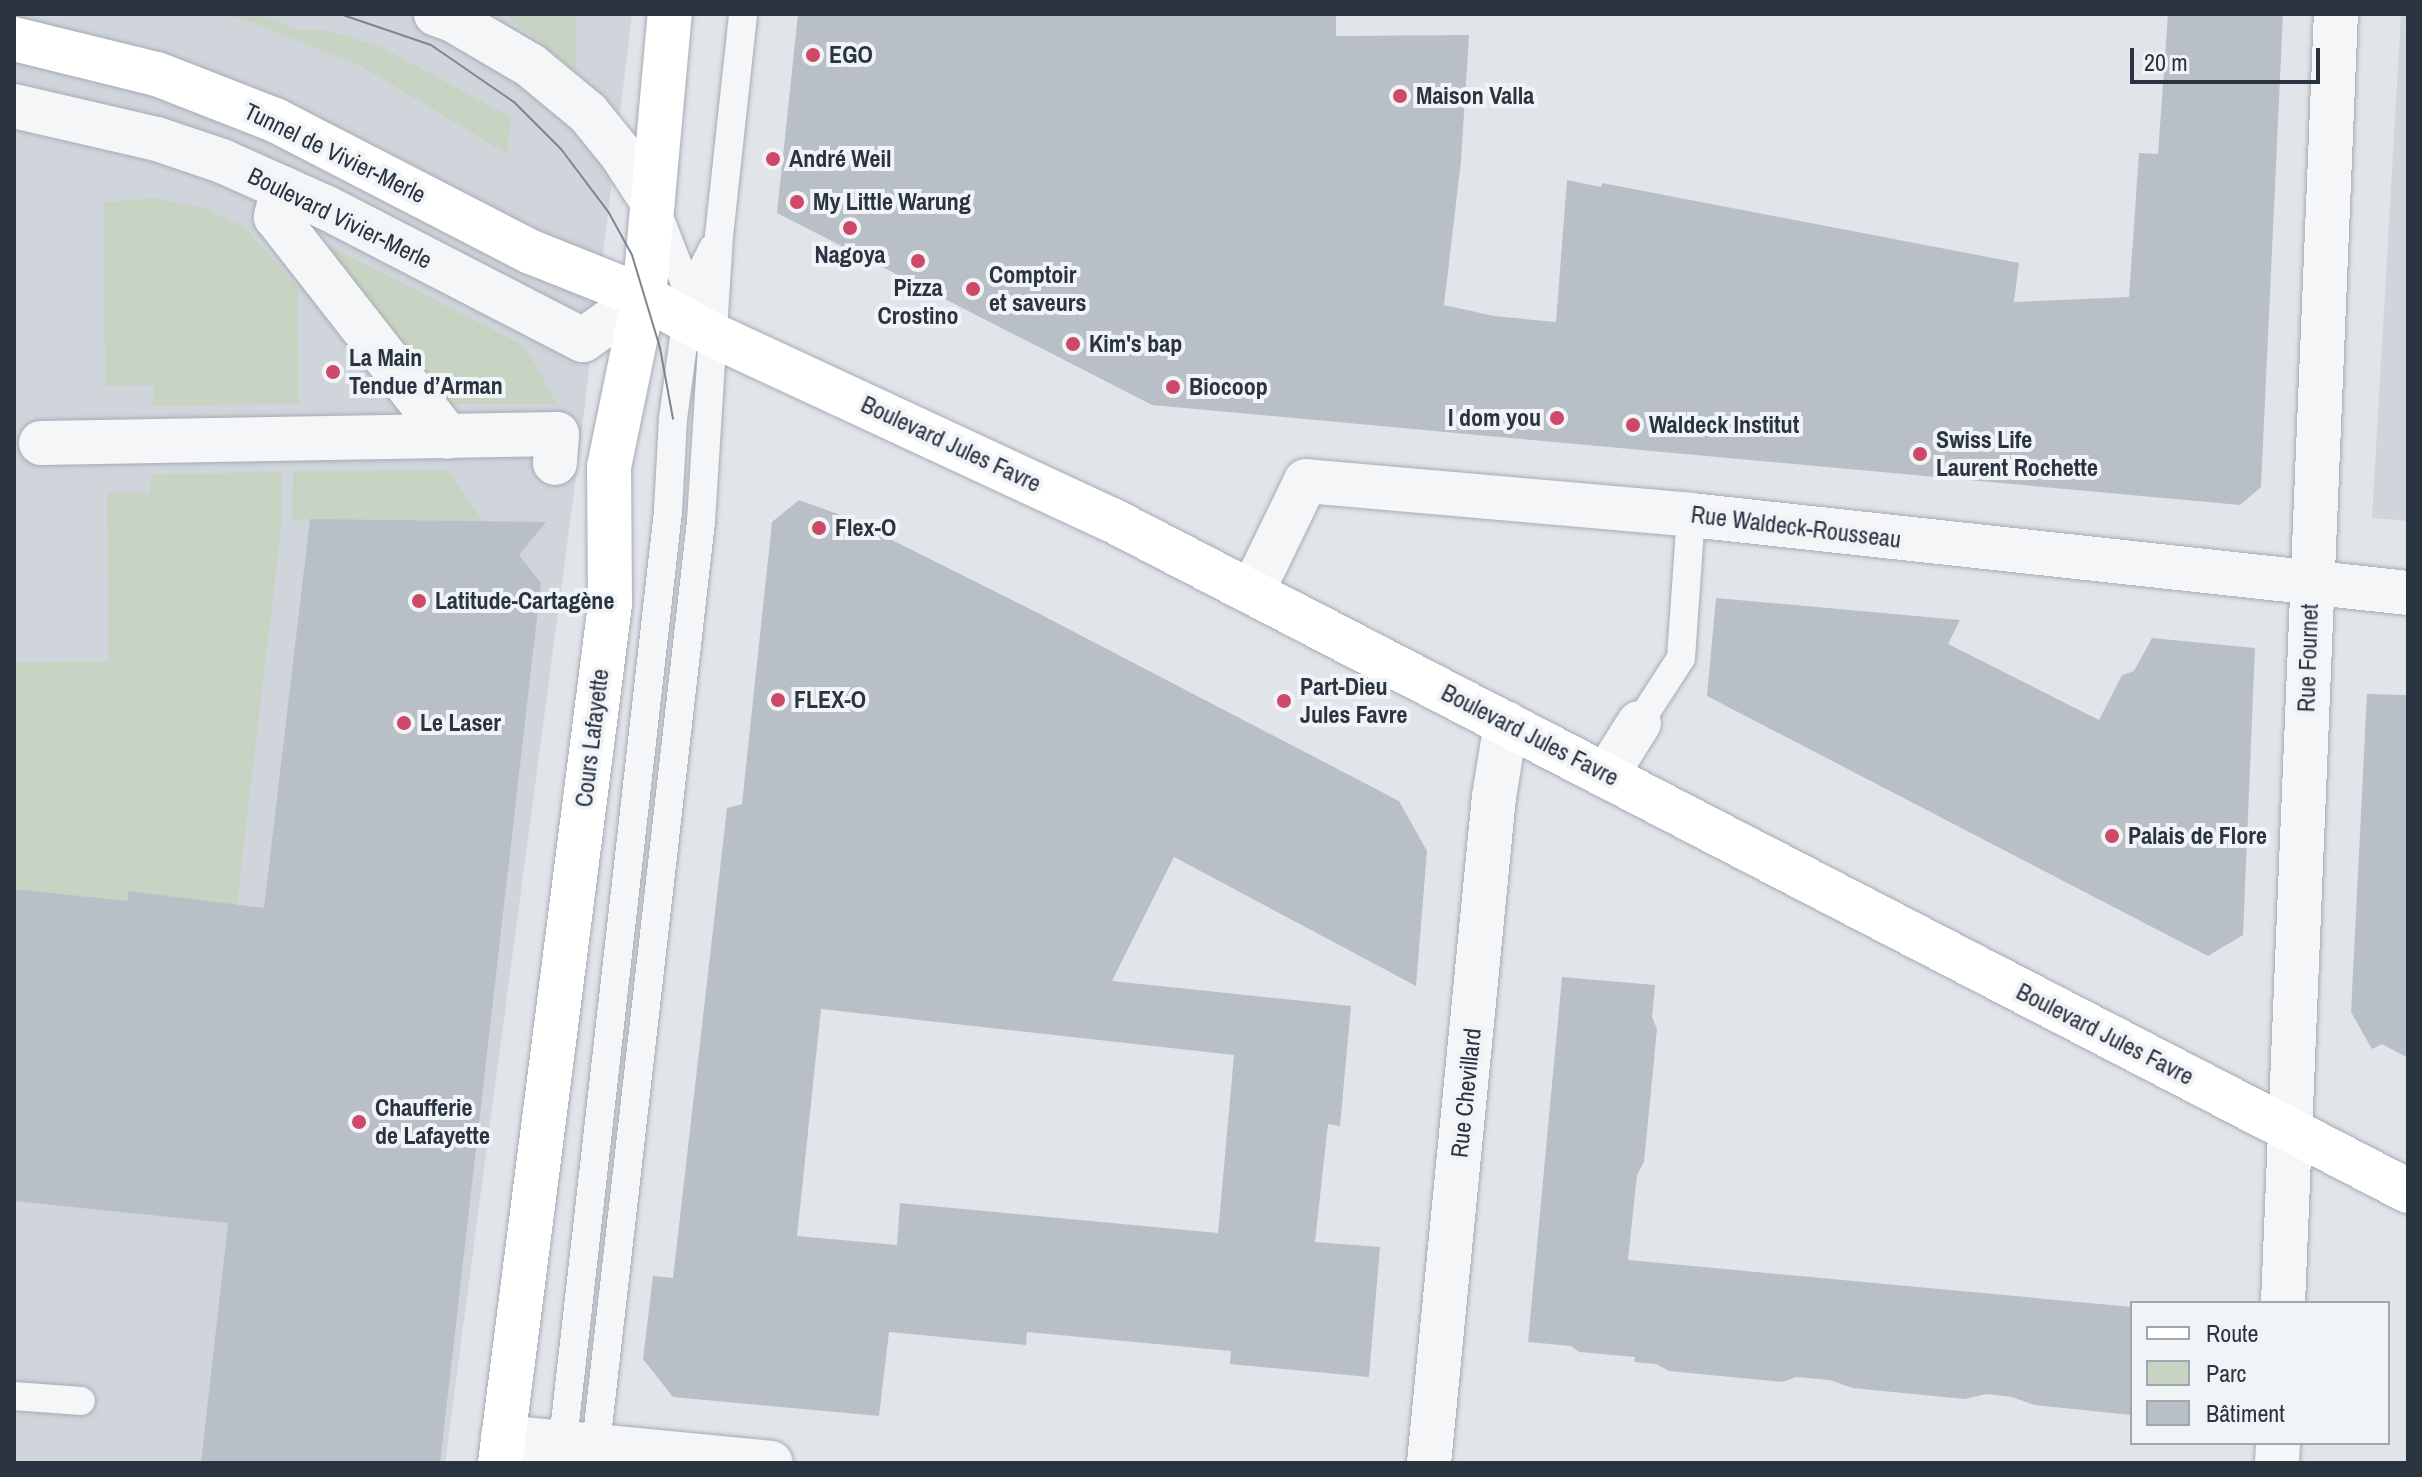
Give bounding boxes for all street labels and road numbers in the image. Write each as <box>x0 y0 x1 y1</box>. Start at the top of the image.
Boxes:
street label: Tunnel de Vivier-Merle <box>240 97 430 209</box>
street label: Boulevard Vivier-Merle <box>243 161 437 275</box>
street label: Boulevard Jules Favre <box>857 390 1045 498</box>
street label: Rue Waldeck-Rousseau <box>1689 500 1903 554</box>
street label: Rue Fournet <box>2292 603 2324 713</box>
street label: Cours Lafayette <box>569 667 615 809</box>
street label: Boulevard Jules Favre <box>1437 678 1623 792</box>
street label: Boulevard Jules Favre <box>2012 977 2198 1091</box>
street label: Rue Chevillard <box>1445 1027 1487 1159</box>

